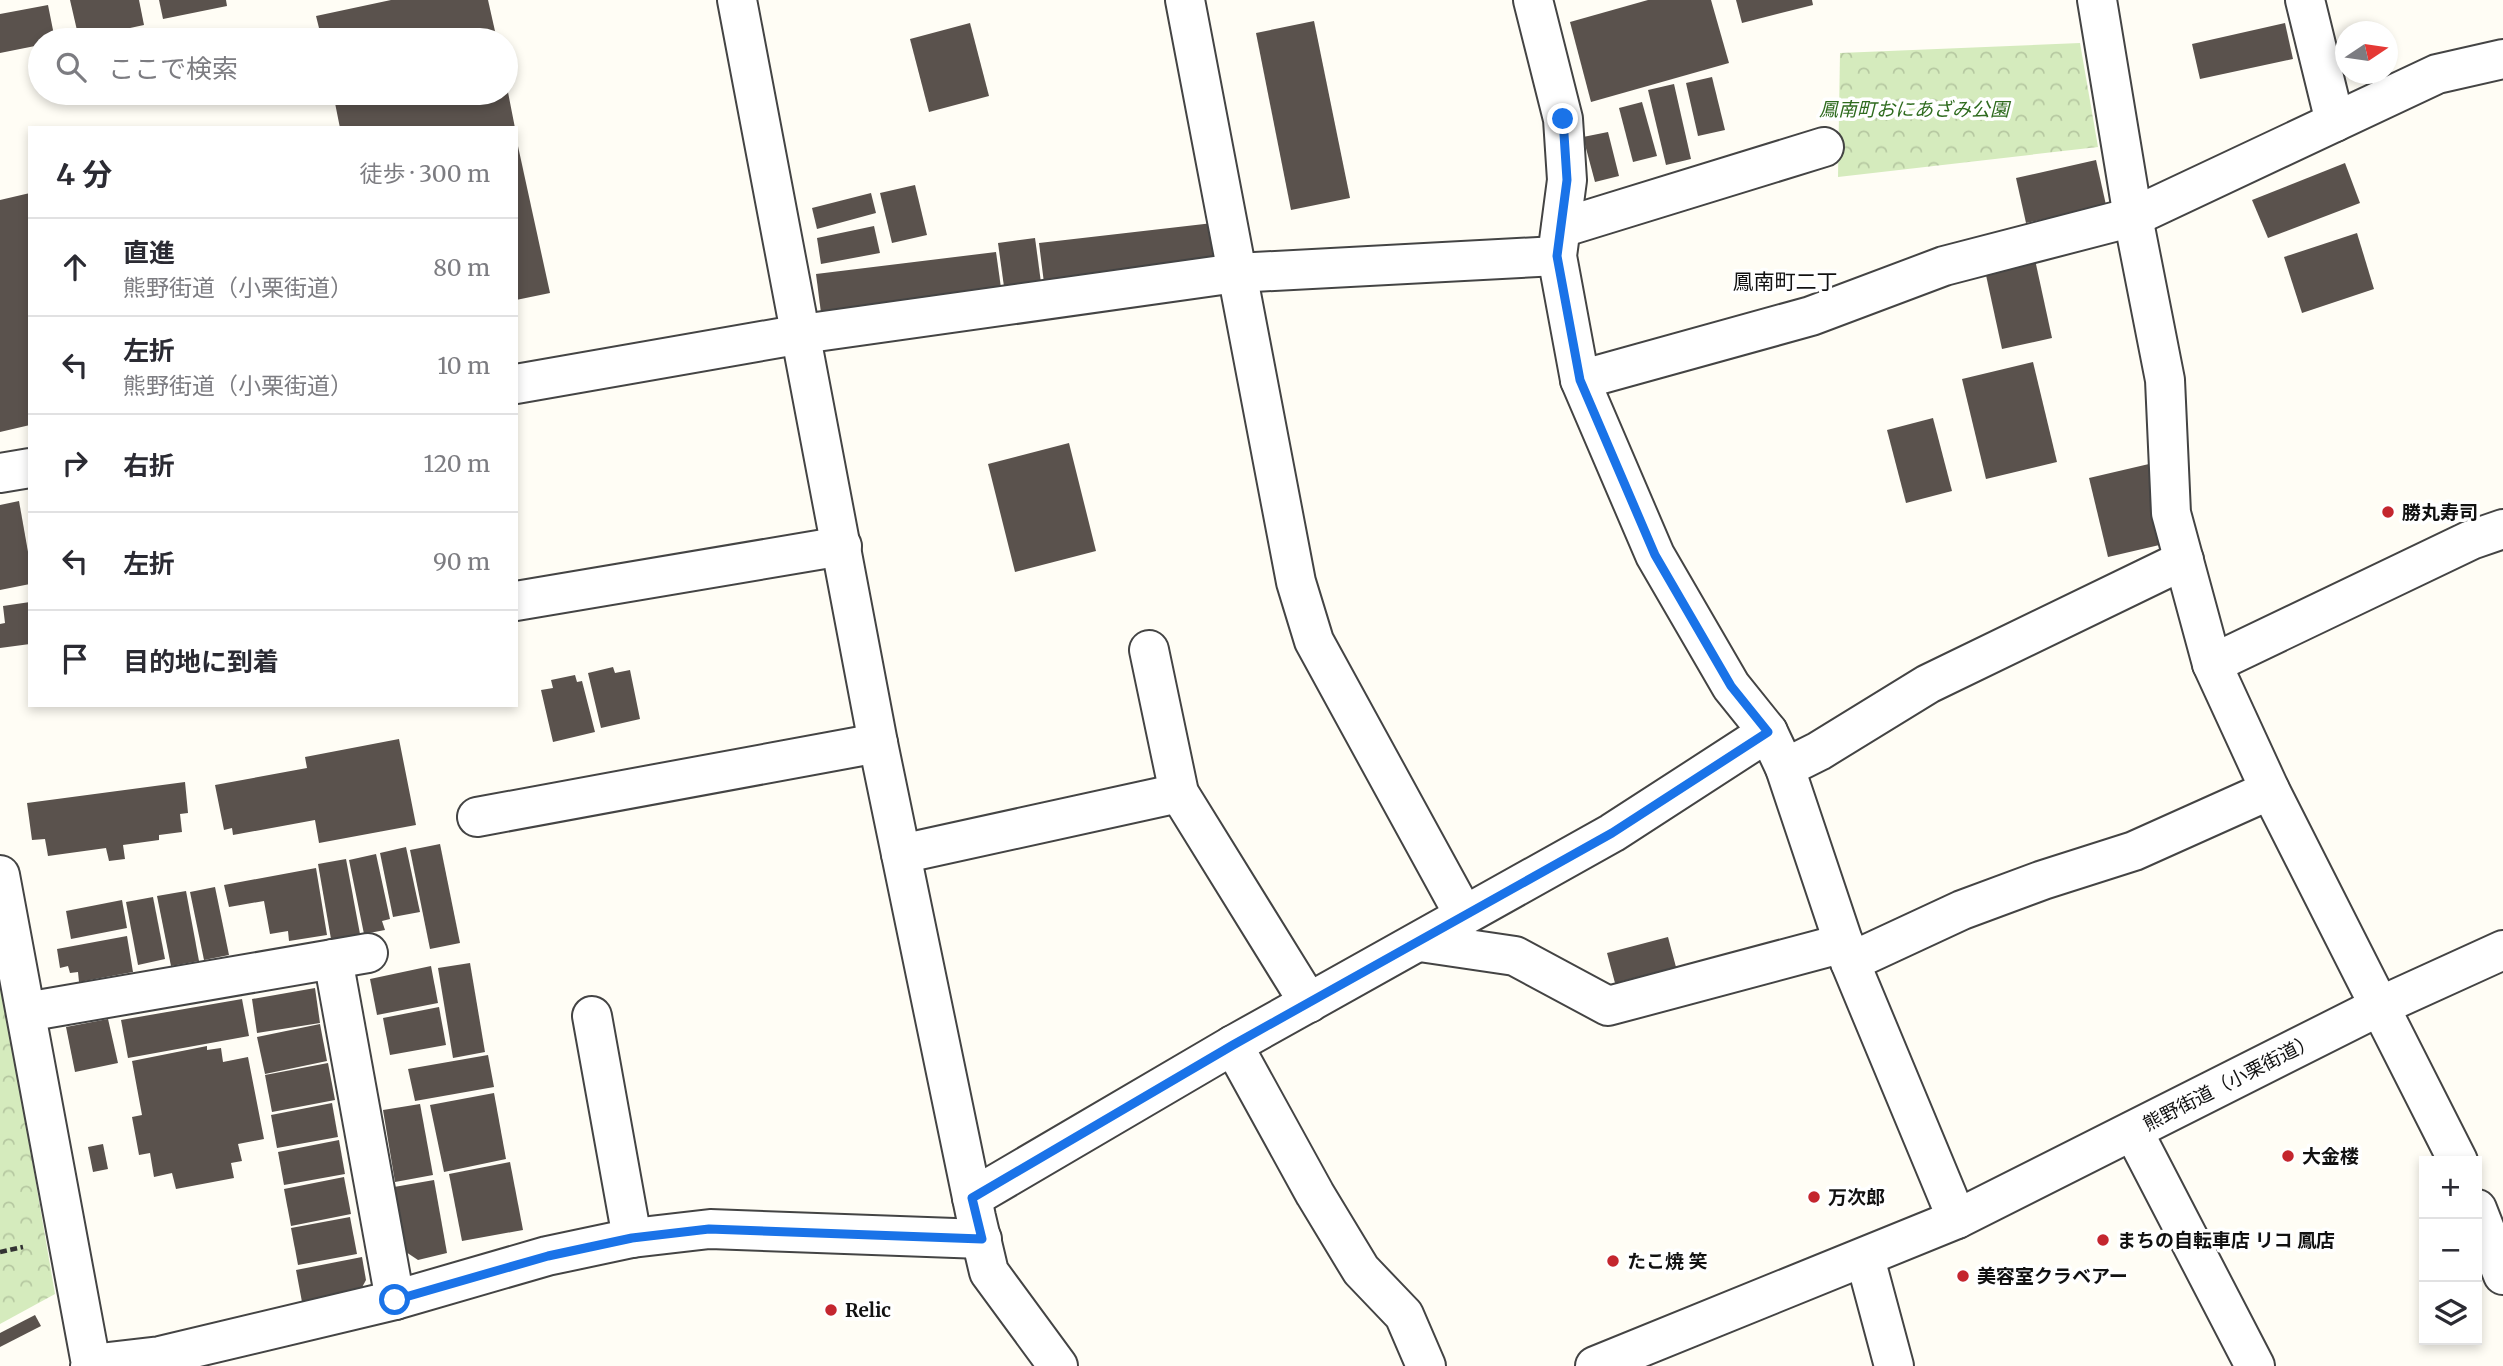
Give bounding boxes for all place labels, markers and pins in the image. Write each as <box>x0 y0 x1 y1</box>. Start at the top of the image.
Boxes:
place label: 勝丸寿司 <box>2402 500 2478 524</box>
marker: 勝丸寿司 <box>2380 504 2396 520</box>
place label: 大金楼 <box>2302 1144 2359 1168</box>
marker: 大金楼 <box>2280 1148 2296 1164</box>
place label: 万次郎 <box>1828 1185 1885 1209</box>
marker: 万次郎 <box>1806 1189 1822 1205</box>
place label: まちの自転車店 リコ 鳳店 <box>2117 1228 2335 1252</box>
marker: まちの自転車店 リコ 鳳店 <box>2095 1232 2111 1248</box>
place label: たこ焼 笑 <box>1627 1249 1708 1273</box>
marker: たこ焼 笑 <box>1605 1253 1621 1269</box>
place label: 美容室クラベアー <box>1977 1264 2128 1288</box>
marker: 美容室クラベアー <box>1955 1268 1971 1284</box>
place label: Relic <box>845 1298 891 1322</box>
marker: Relic <box>823 1302 839 1318</box>

